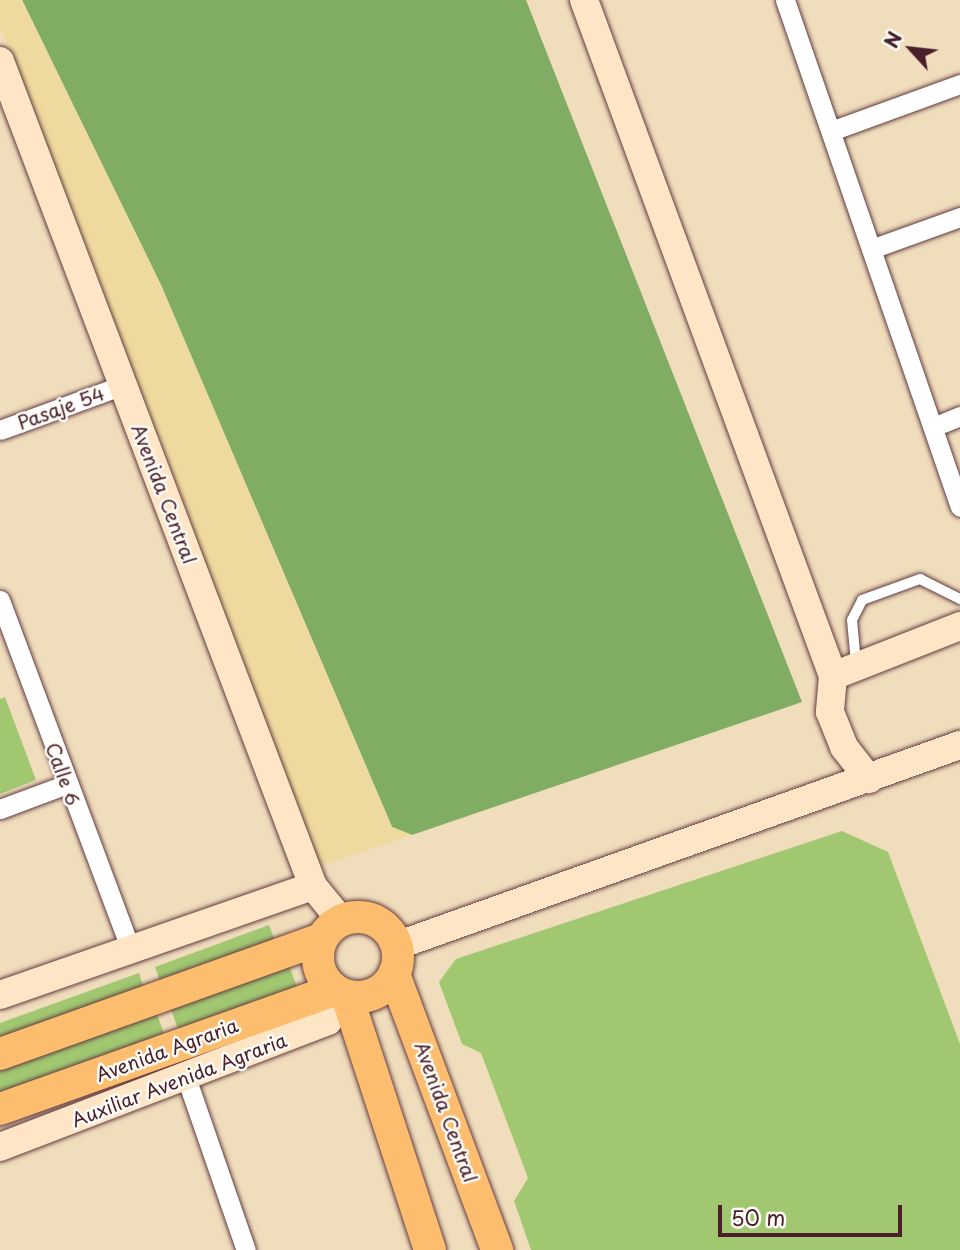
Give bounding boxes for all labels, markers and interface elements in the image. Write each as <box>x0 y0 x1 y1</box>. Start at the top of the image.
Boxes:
north arrow <box>876 14 946 84</box>
text: N <box>876 26 908 53</box>
street label: Pasaje 54 <box>15 382 107 434</box>
street label: Avenida Central <box>127 421 201 567</box>
street label: Calle 6 <box>41 739 85 809</box>
street label: Avenida Agraria <box>92 1014 242 1086</box>
street label: Auxiliar Avenida Agraria <box>68 1028 290 1132</box>
street label: Avenida Central <box>410 1039 482 1185</box>
scale bar <box>722 1190 906 1234</box>
text: 50 m <box>731 1201 785 1233</box>

